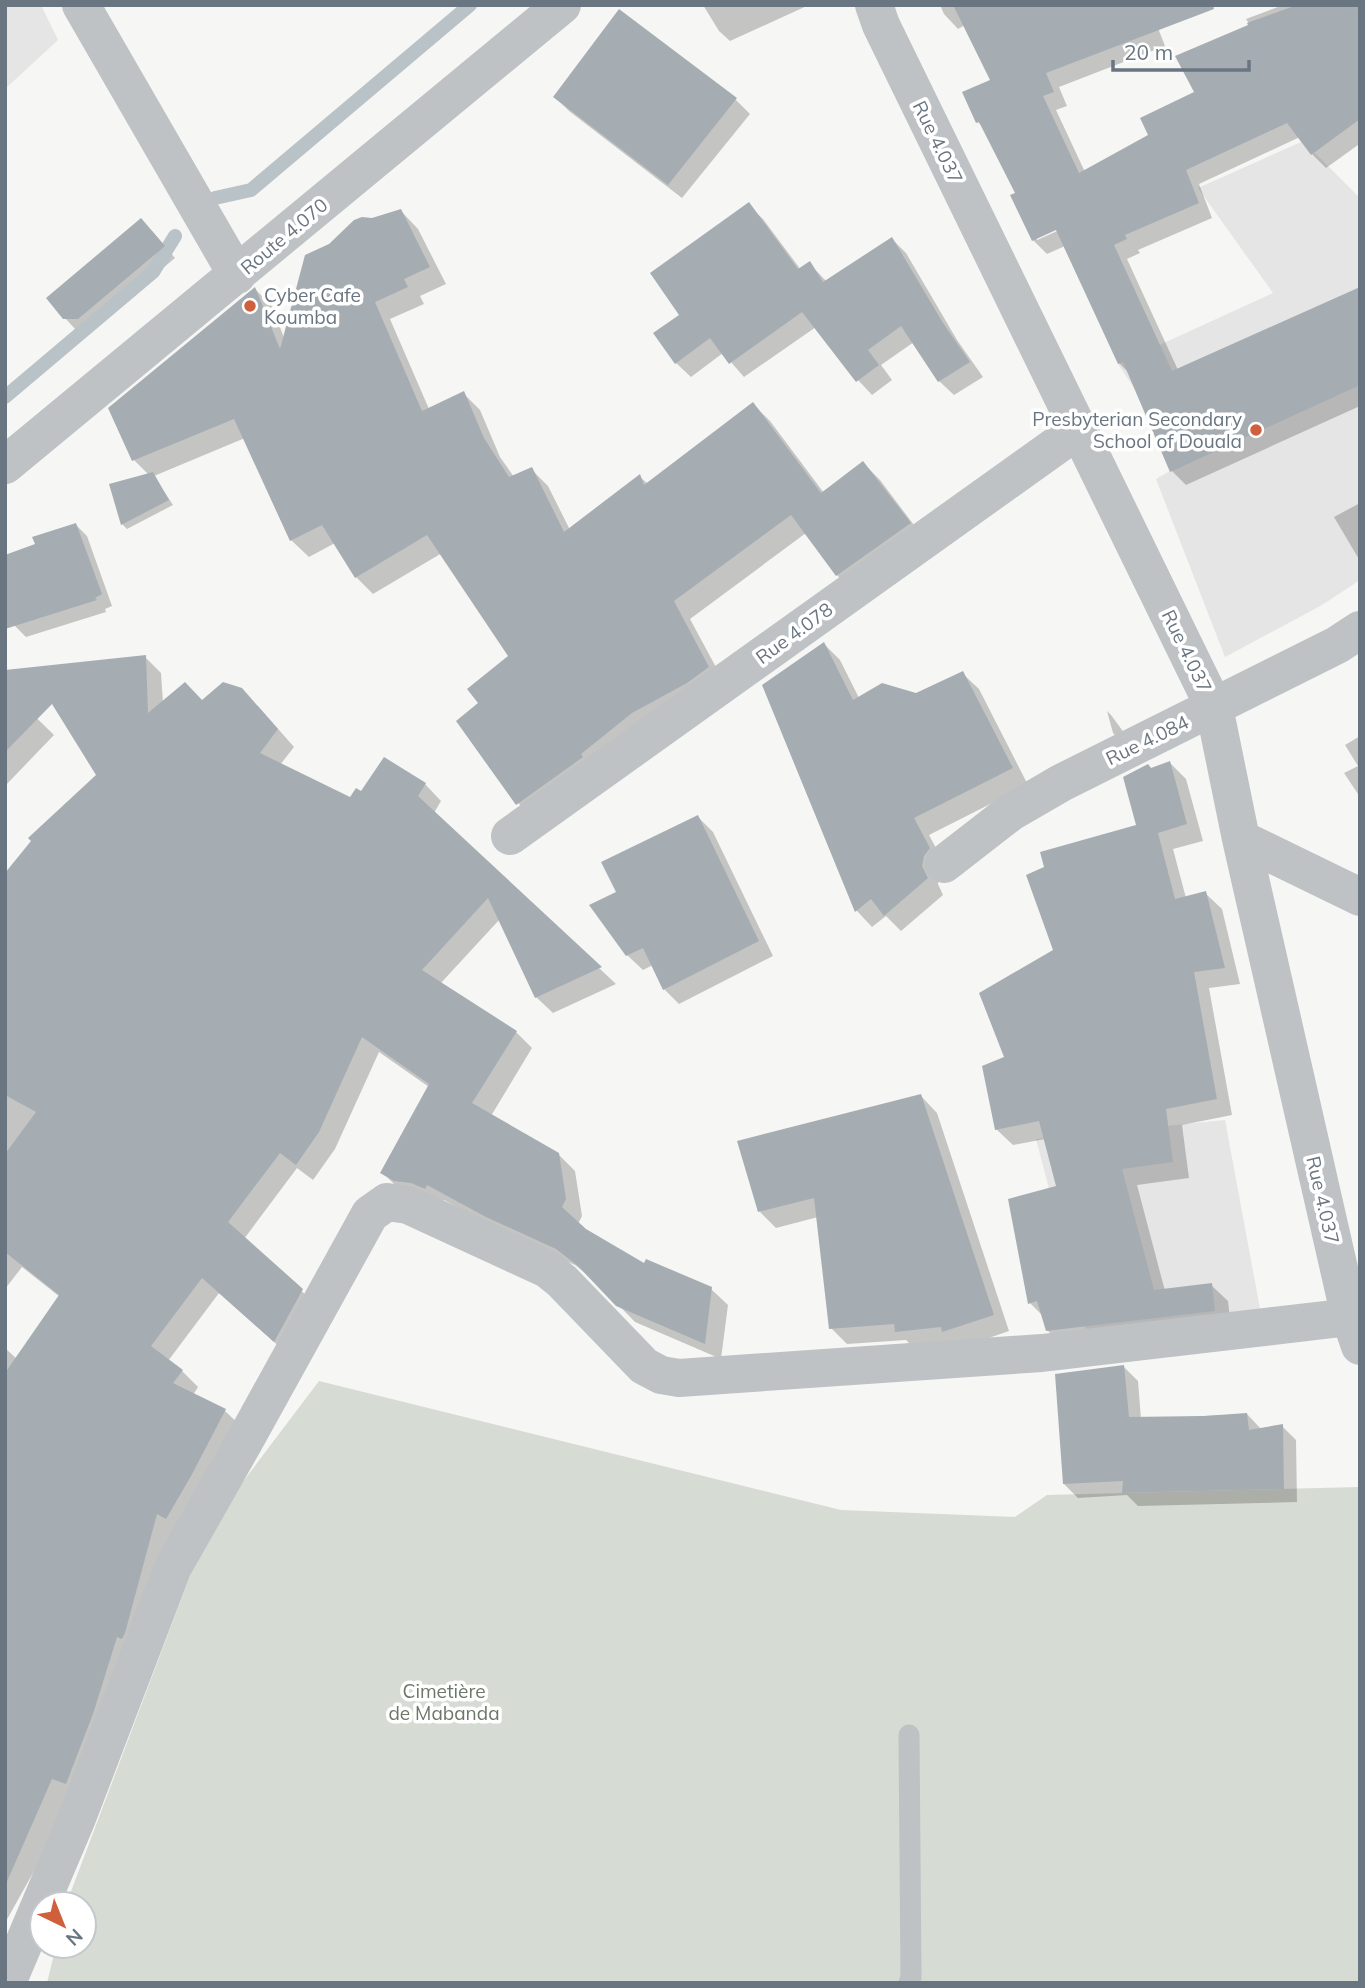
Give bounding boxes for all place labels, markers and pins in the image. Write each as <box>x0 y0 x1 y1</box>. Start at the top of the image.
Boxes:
place label: Cyber Cafe Koumba <box>264 283 361 329</box>
marker: Cyber Cafe Koumba <box>242 298 258 314</box>
place label: Presbyterian Secondary School of Douala <box>1032 407 1242 453</box>
marker: Presbyterian Secondary School of Douala <box>1248 422 1264 438</box>

